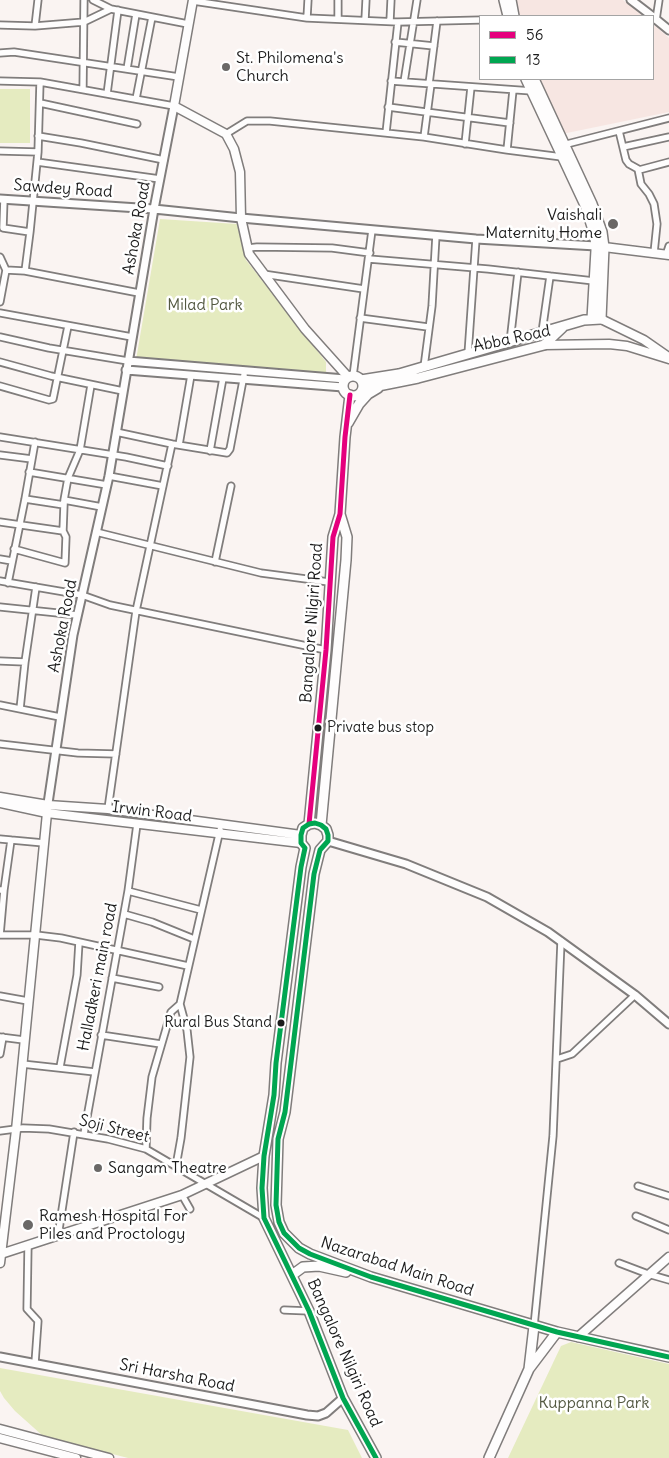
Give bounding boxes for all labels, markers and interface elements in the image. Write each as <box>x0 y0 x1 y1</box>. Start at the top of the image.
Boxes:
legend <box>479 15 654 80</box>
text: 56 <box>526 25 543 44</box>
place label: St. Philomena's Church <box>236 48 344 86</box>
text: 13 <box>526 50 540 69</box>
marker: St. Philomena's Church <box>220 61 232 73</box>
street label: Sawdey Road <box>13 176 113 202</box>
street label: Ashoka Road <box>119 180 155 276</box>
place label: Vaishali Maternity Home <box>485 205 602 243</box>
marker: Vaishali Maternity Home <box>606 217 620 231</box>
park label: Milad Park <box>167 295 243 315</box>
street label: Abba Road <box>472 321 552 357</box>
street label: Bangalore Nilgiri Road <box>297 542 327 704</box>
street label: Ashoka Road <box>45 578 81 674</box>
place label: Private bus stop <box>327 719 434 737</box>
marker: Private bus stop <box>313 723 323 733</box>
street label: Irwin Road <box>111 798 193 826</box>
street label: Halladkeri main road <box>74 901 122 1053</box>
place label: Rural Bus Stand <box>164 1014 272 1032</box>
marker: Rural Bus Stand <box>276 1018 286 1028</box>
street label: Soji Street <box>77 1111 151 1147</box>
place label: Sangam Theatre <box>108 1158 227 1178</box>
marker: Sangam Theatre <box>92 1162 104 1174</box>
place label: Ramesh Hospital For Piles and Proctology <box>39 1206 187 1244</box>
marker: Ramesh Hospital For Piles and Proctology <box>21 1218 35 1232</box>
street label: Nazarabad Main Road <box>318 1233 476 1301</box>
street label: Bangalore Nilgiri Road <box>303 1276 385 1430</box>
street label: Sri Harsha Road <box>118 1355 236 1397</box>
park label: Kuppanna Park <box>539 1393 649 1413</box>

